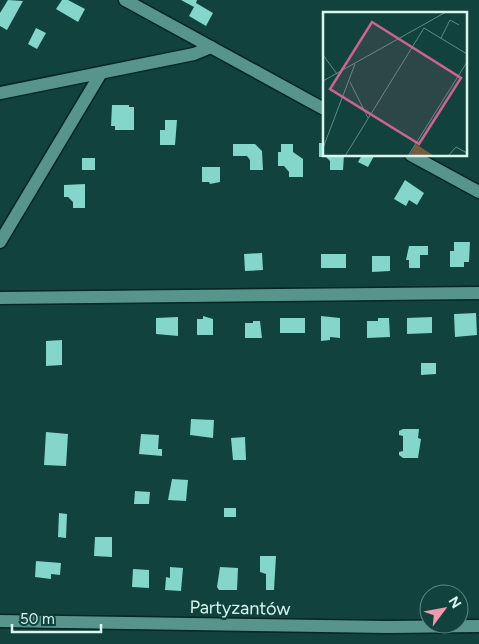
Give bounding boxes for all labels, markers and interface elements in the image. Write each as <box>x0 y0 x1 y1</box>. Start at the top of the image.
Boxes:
inset map <box>323 12 466 156</box>
north arrow <box>419 584 469 634</box>
text: N <box>445 593 465 611</box>
street label: Partyzantów <box>189 596 291 620</box>
scale bar <box>12 602 101 634</box>
text: 50 m <box>20 610 55 628</box>

